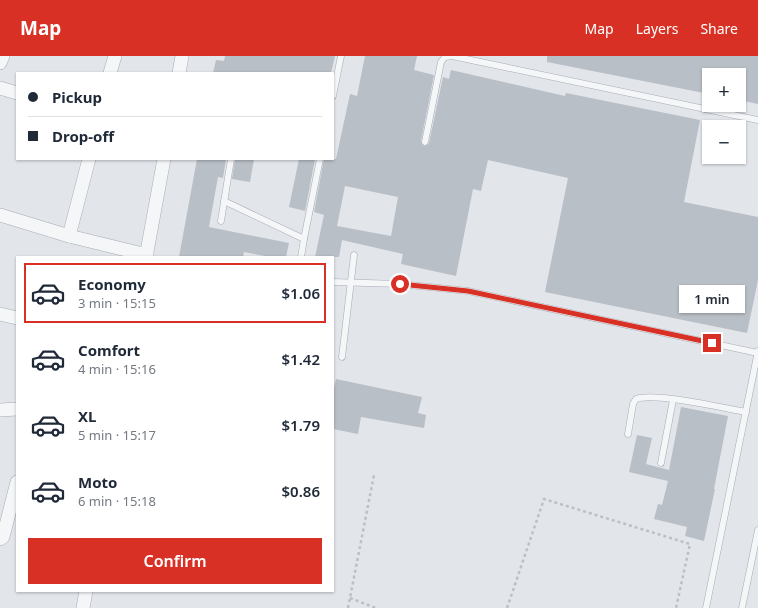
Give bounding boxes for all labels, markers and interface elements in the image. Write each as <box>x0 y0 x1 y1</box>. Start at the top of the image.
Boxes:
text: Map <box>20 15 61 41</box>
text: Map <box>585 19 614 38</box>
text: Layers <box>636 19 678 38</box>
text: Share <box>700 19 738 38</box>
map controls <box>702 68 746 164</box>
button: + <box>702 68 746 112</box>
text: Pickup <box>52 87 102 107</box>
button: − <box>702 120 746 164</box>
text: Drop-off <box>52 126 114 146</box>
text: Economy <box>78 274 146 294</box>
icon: car <box>30 275 66 311</box>
route start <box>391 275 409 293</box>
text: $1.06 <box>282 283 320 303</box>
callout: 1 min <box>679 285 745 313</box>
text: 1 min <box>694 290 730 308</box>
text: 3 min · 15:15 <box>78 294 156 312</box>
route end <box>703 334 721 352</box>
text: Comfort <box>78 340 140 360</box>
icon: car <box>30 341 66 377</box>
text: $1.42 <box>282 349 320 369</box>
text: 4 min · 15:16 <box>78 360 156 378</box>
text: XL <box>78 406 96 426</box>
icon: car <box>30 407 66 443</box>
text: $1.79 <box>282 415 320 435</box>
text: 5 min · 15:17 <box>78 426 156 444</box>
text: Moto <box>78 472 117 492</box>
icon: car <box>30 473 66 509</box>
text: $0.86 <box>282 481 320 501</box>
text: 6 min · 15:18 <box>78 492 156 510</box>
button: Confirm <box>28 538 322 584</box>

